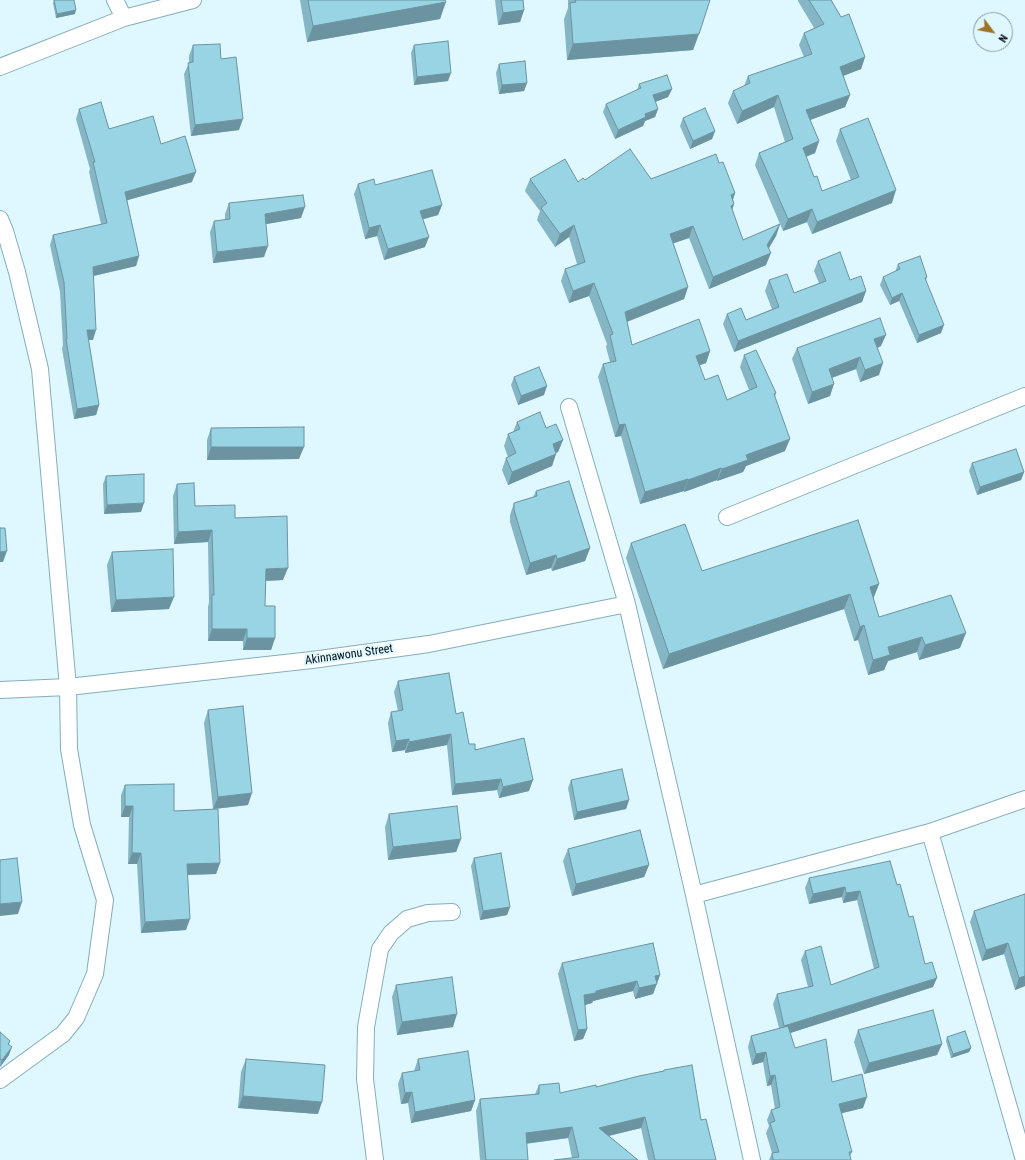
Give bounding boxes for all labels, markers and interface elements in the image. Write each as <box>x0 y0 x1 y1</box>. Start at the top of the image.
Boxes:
north arrow <box>973 12 1013 52</box>
text: N <box>995 32 1010 44</box>
street label: Akinnawonu Street <box>304 642 394 668</box>

